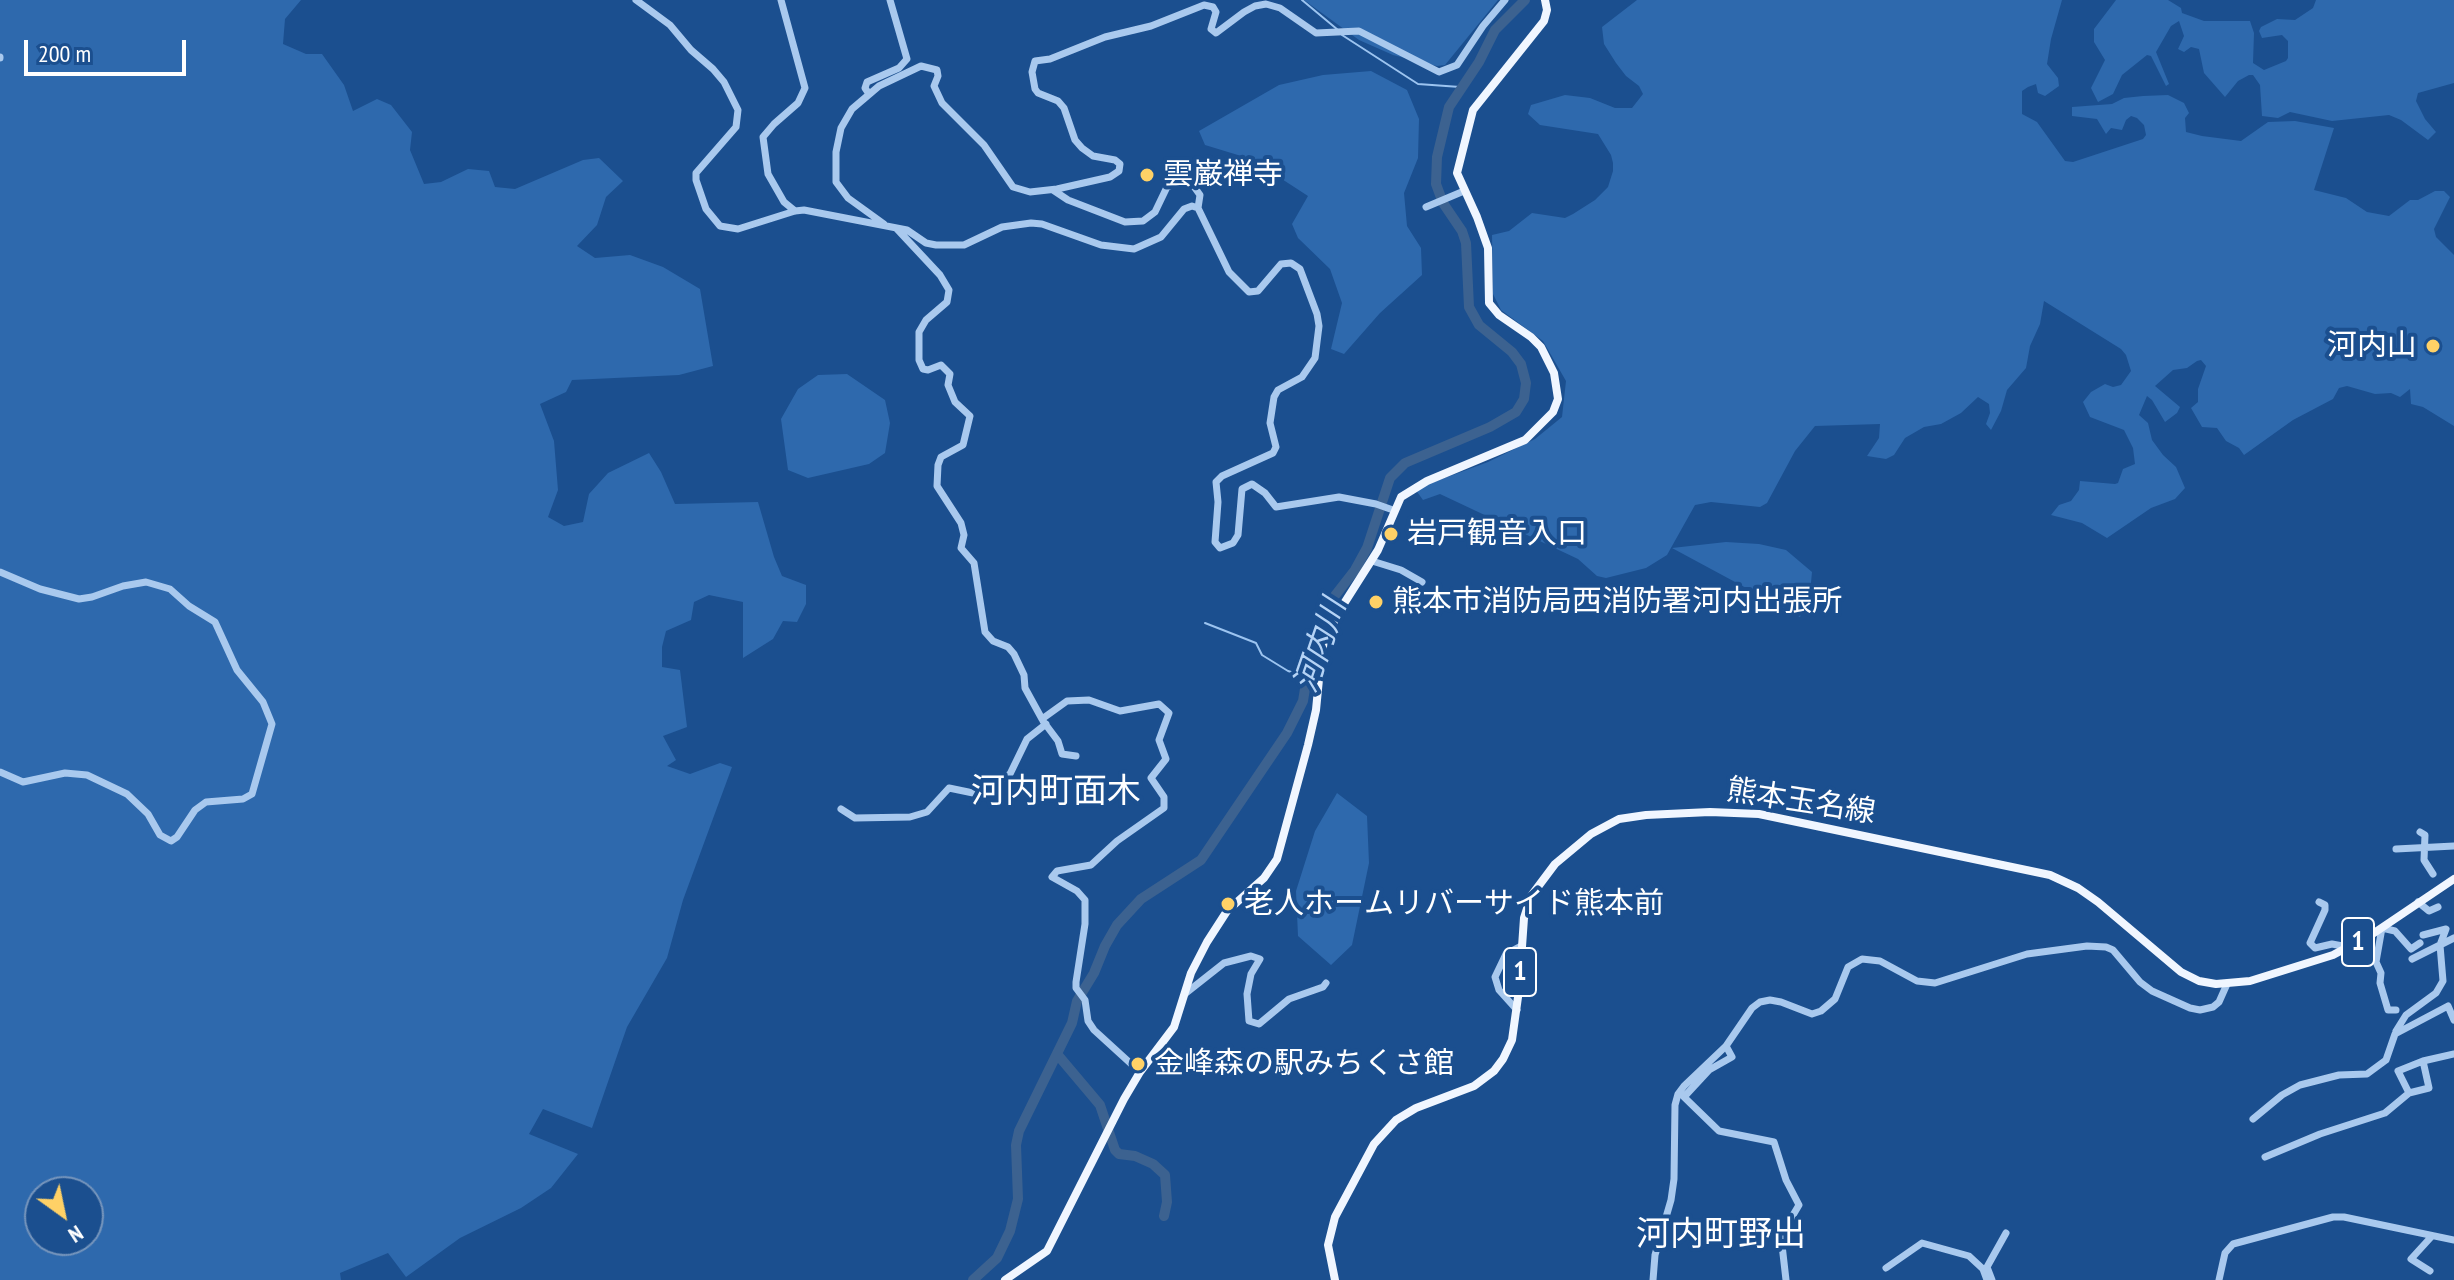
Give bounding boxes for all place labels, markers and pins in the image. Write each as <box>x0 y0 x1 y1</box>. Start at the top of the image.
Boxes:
place label: 雲巌禅寺 <box>1163 157 1283 193</box>
marker: 雲巌禅寺 <box>1138 166 1156 184</box>
place label: 河内山 <box>2327 328 2417 364</box>
marker: 河内山 <box>2424 337 2442 355</box>
place label: 岩戸観音入口 <box>1407 516 1587 552</box>
marker: 岩戸観音入口 <box>1382 525 1400 543</box>
place label: 熊本市消防局西消防署河内出張所 <box>1392 584 1842 620</box>
marker: 熊本市消防局西消防署河内出張所 <box>1367 593 1385 611</box>
place label: 老人ホームリバーサイド熊本前 <box>1244 886 1664 922</box>
marker: 老人ホームリバーサイド熊本前 <box>1219 895 1237 913</box>
place label: 金峰森の駅みちくさ館 <box>1154 1046 1454 1082</box>
marker: 金峰森の駅みちくさ館 <box>1129 1055 1147 1073</box>

